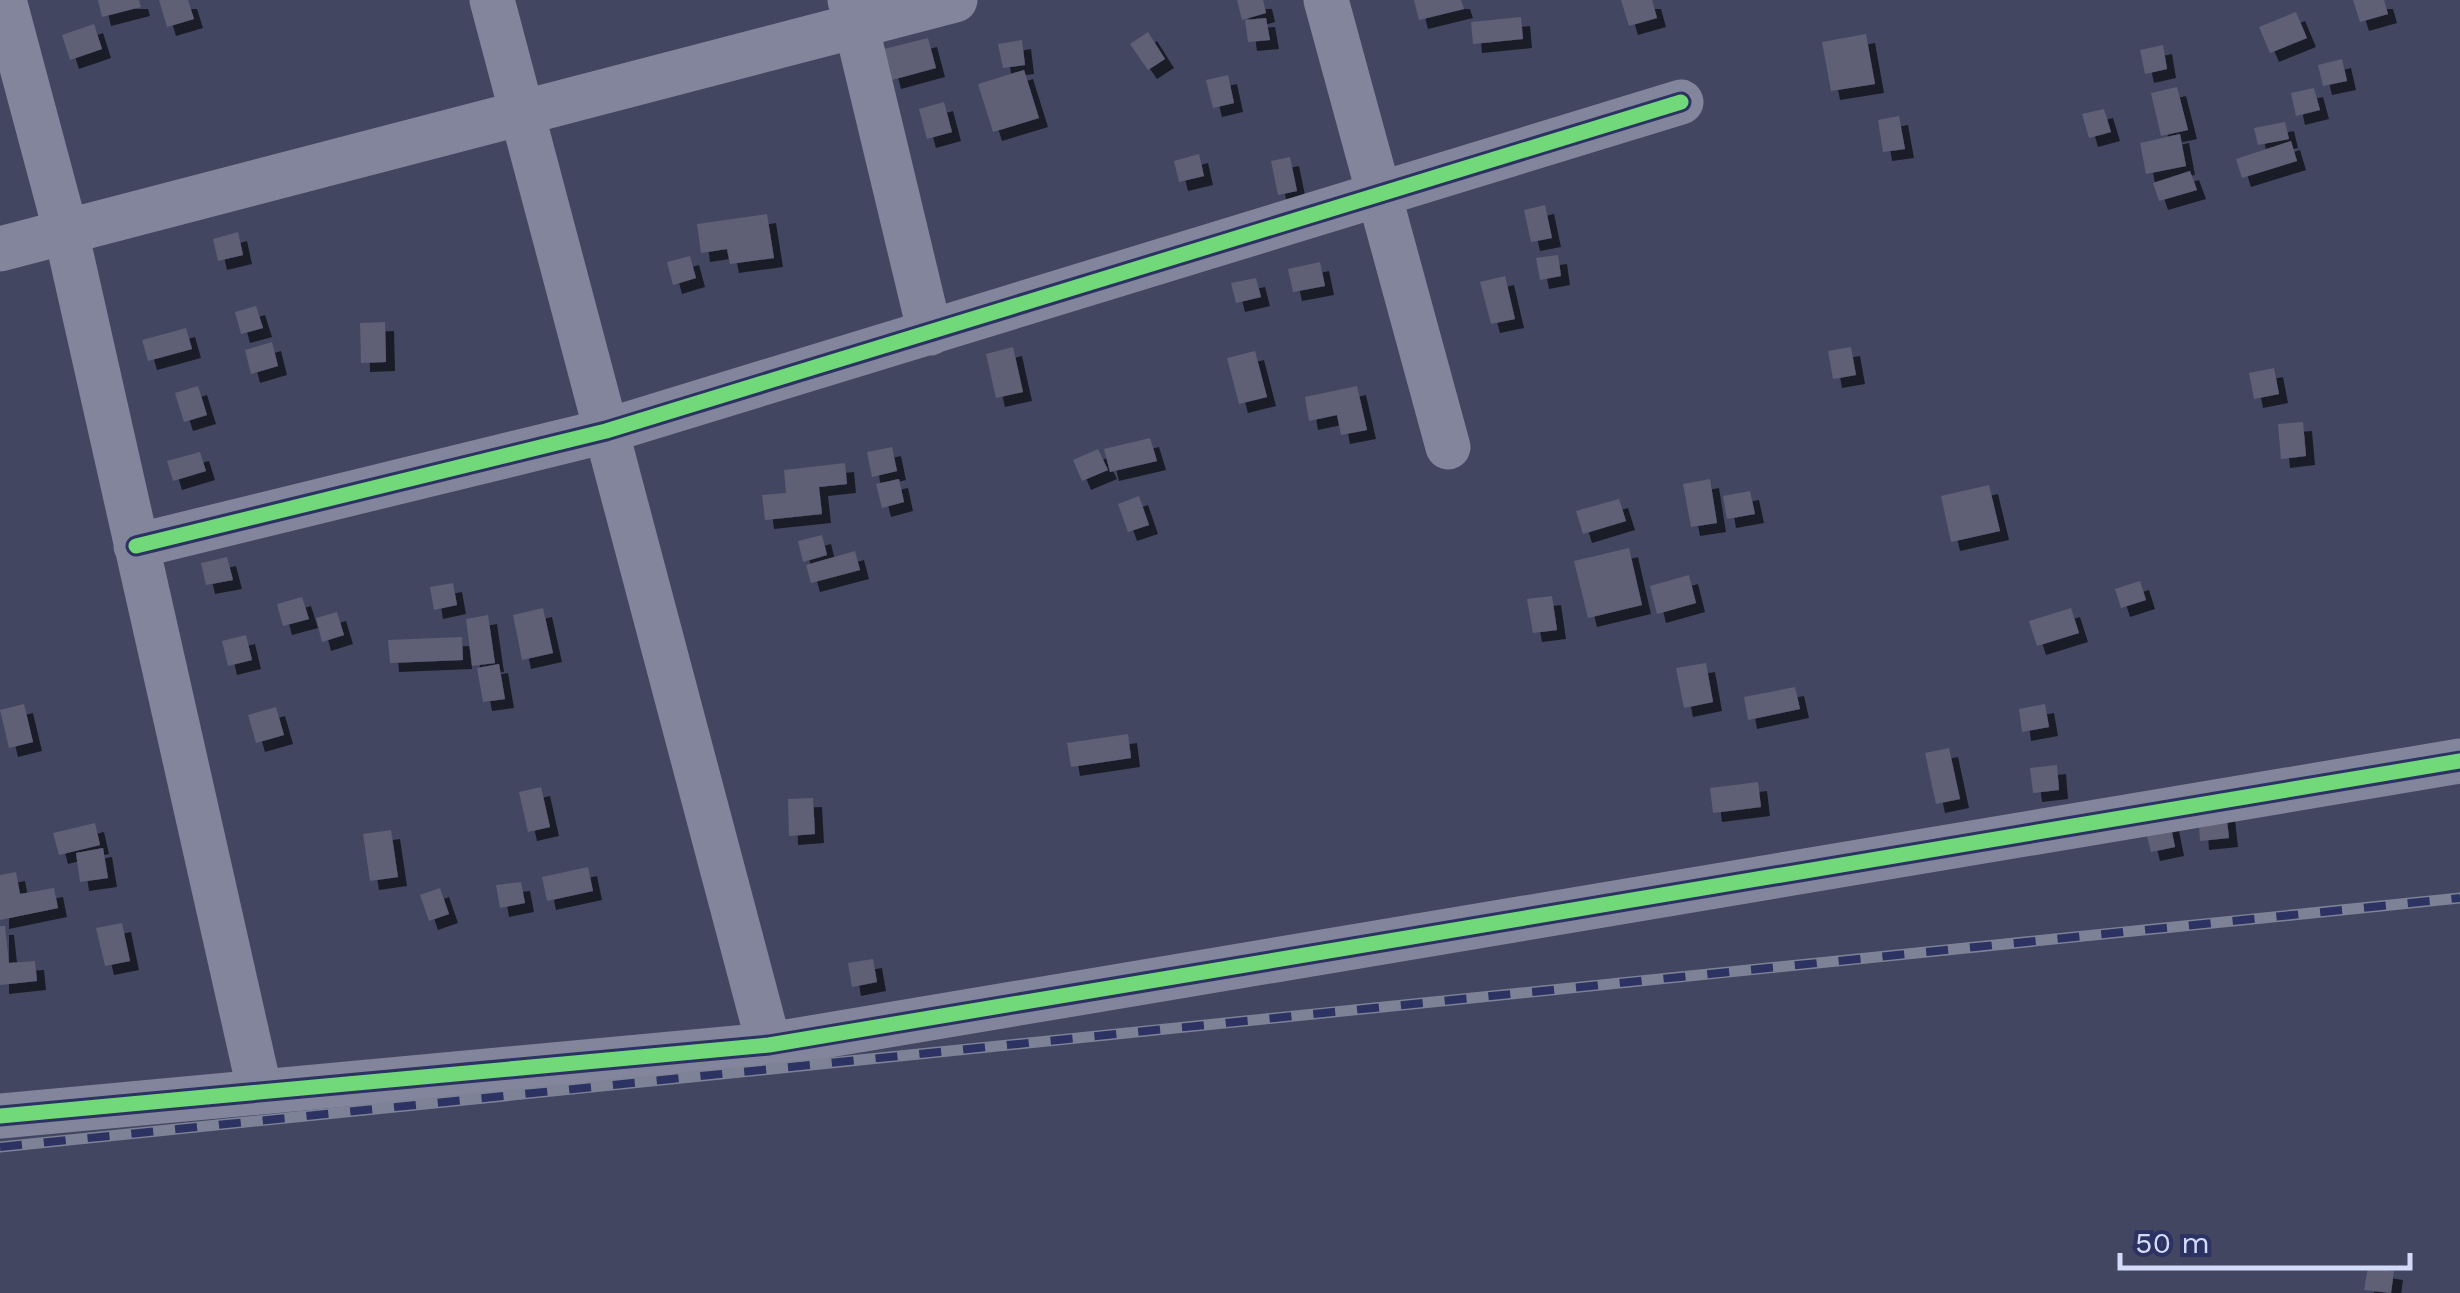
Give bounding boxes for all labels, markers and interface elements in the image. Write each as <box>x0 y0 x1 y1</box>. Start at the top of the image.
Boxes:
scale bar <box>2120 1208 2410 1270</box>
text: 50 m <box>2135 1225 2210 1260</box>

